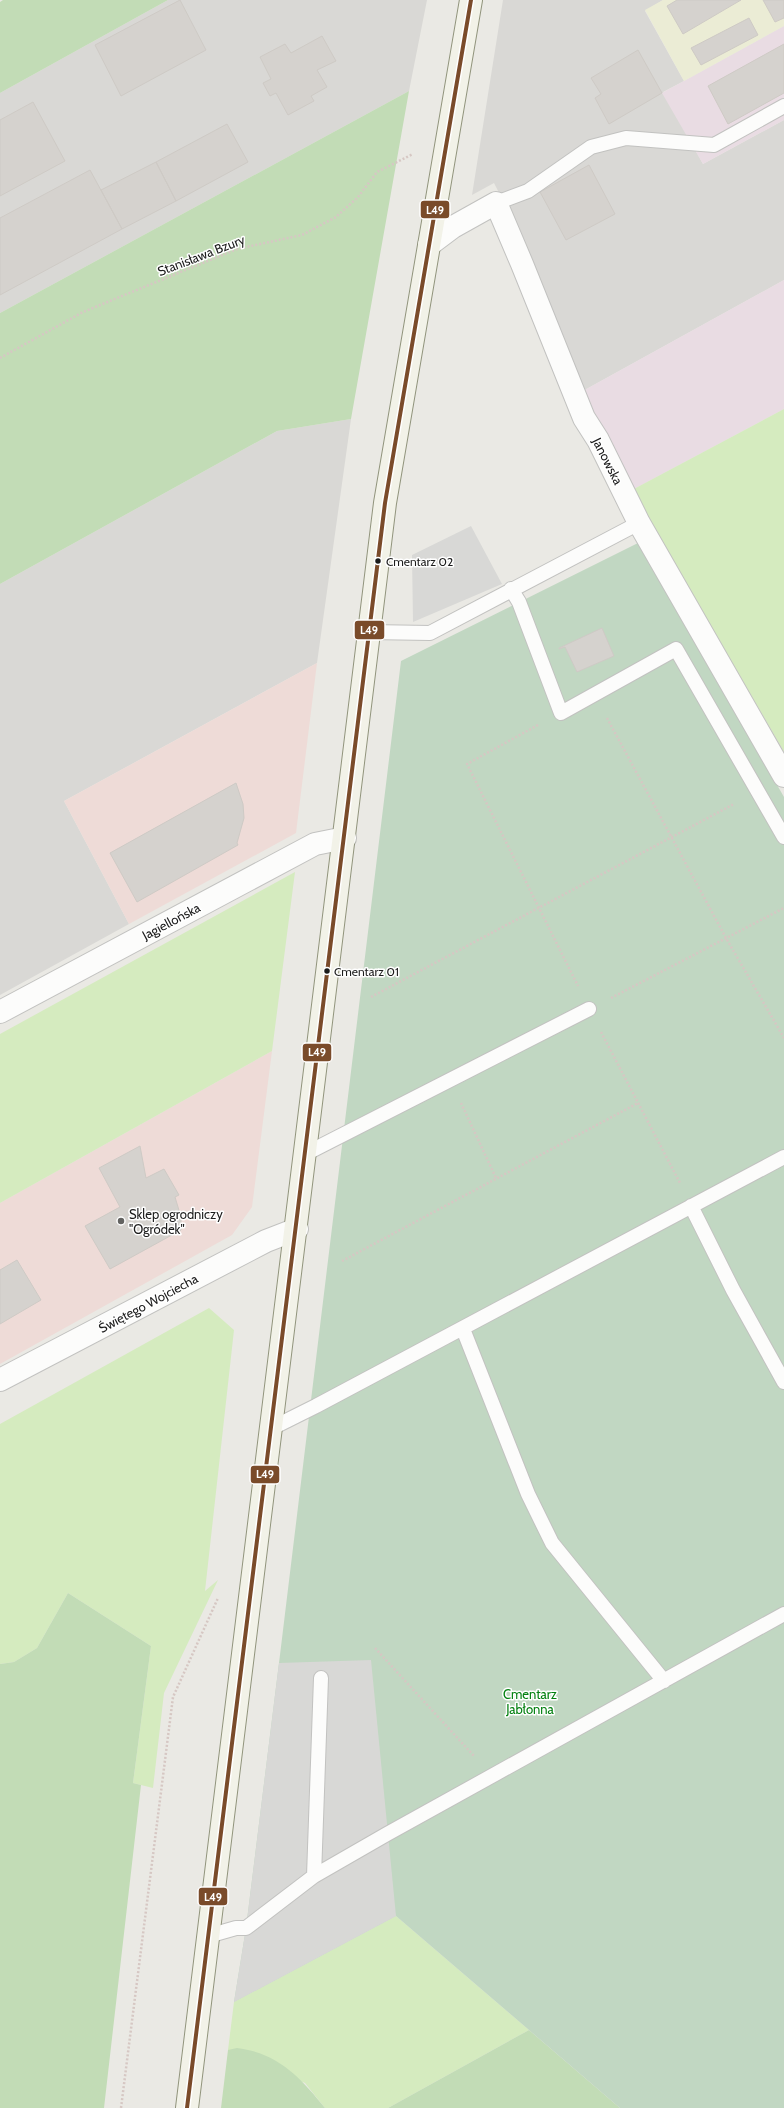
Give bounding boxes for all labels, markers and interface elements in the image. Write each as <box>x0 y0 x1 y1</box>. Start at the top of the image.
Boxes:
line badge: L49 <box>420 200 450 219</box>
text: L49 <box>426 203 444 217</box>
street label: Stanisława Bzury <box>155 231 247 279</box>
street label: Janowska <box>589 434 627 488</box>
place label: Cmentarz 02 <box>386 554 453 569</box>
marker: Cmentarz 02 <box>373 556 383 566</box>
line badge: L49 <box>354 620 385 640</box>
text: L49 <box>360 623 378 637</box>
street label: Jagiellońska <box>138 899 203 943</box>
place label: Cmentarz 01 <box>334 964 399 979</box>
marker: Cmentarz 01 <box>322 966 332 976</box>
line badge: L49 <box>302 1043 332 1062</box>
text: L49 <box>308 1045 326 1059</box>
place label: Sklep ogrodniczy "Ogródek" <box>129 1206 223 1237</box>
marker: Sklep ogrodniczy "Ogródek" <box>116 1216 126 1226</box>
street label: Świętego Wojciecha <box>96 1270 202 1337</box>
line badge: L49 <box>250 1465 280 1484</box>
text: L49 <box>256 1467 274 1481</box>
park label: Cmentarz Jabłonna <box>503 1686 557 1717</box>
line badge: L49 <box>198 1887 228 1906</box>
text: L49 <box>204 1890 222 1904</box>

